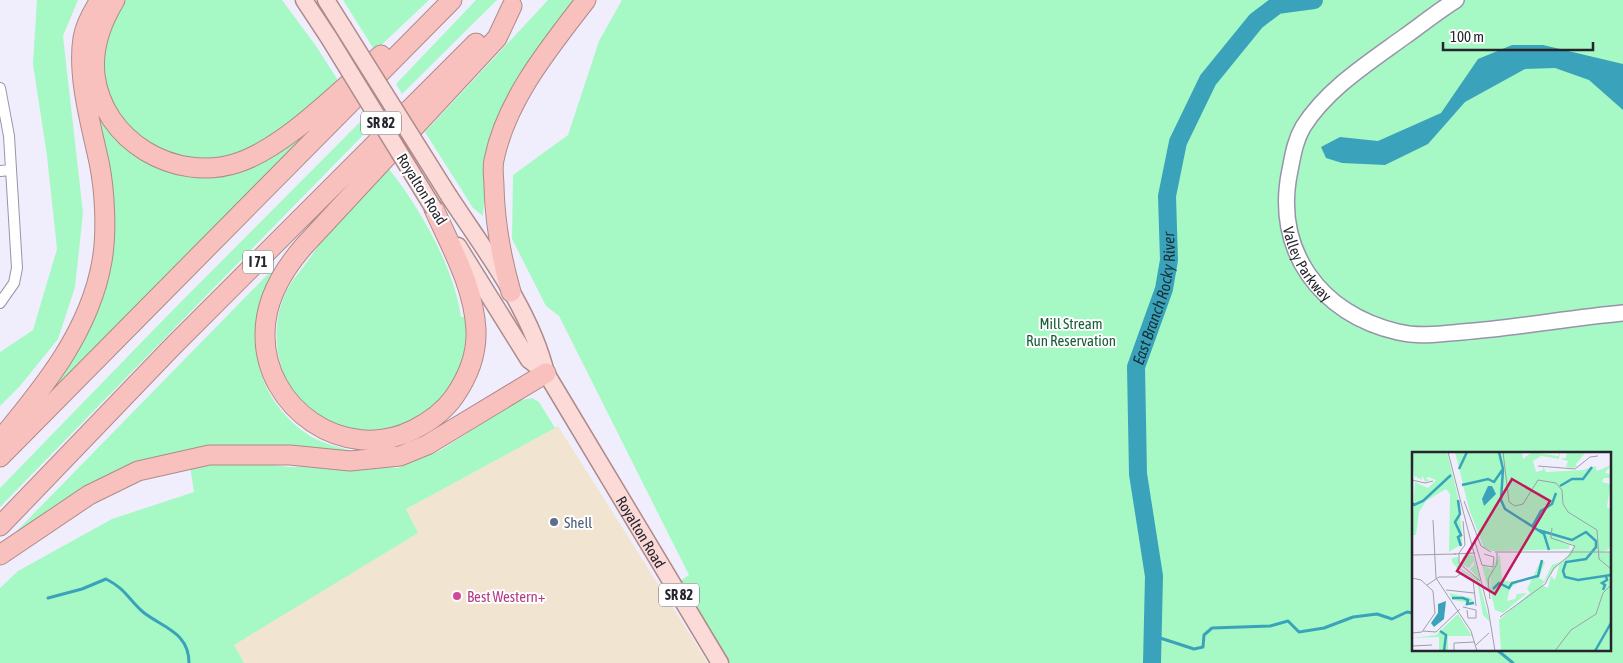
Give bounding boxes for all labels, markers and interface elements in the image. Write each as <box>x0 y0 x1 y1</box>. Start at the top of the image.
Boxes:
scale bar <box>1443 20 1593 52</box>
text: 100 m <box>1450 28 1484 45</box>
road number: SR 82 <box>361 112 401 134</box>
street label: Royalton Road <box>393 150 451 228</box>
street label: Valley Parkway <box>1280 225 1335 304</box>
water label: East Branch Rocky River <box>1129 230 1178 367</box>
road number: I 71 <box>243 250 273 274</box>
park label: Mill Stream Run Reservation <box>1026 315 1116 349</box>
inset map <box>1412 452 1610 650</box>
street label: Royalton Road <box>613 493 669 571</box>
place label: Shell <box>564 514 592 531</box>
marker: Shell <box>548 516 560 528</box>
road number: SR 82 <box>659 584 699 606</box>
place label: Best Western+ <box>467 588 546 605</box>
marker: Best Western+ <box>451 590 463 602</box>

